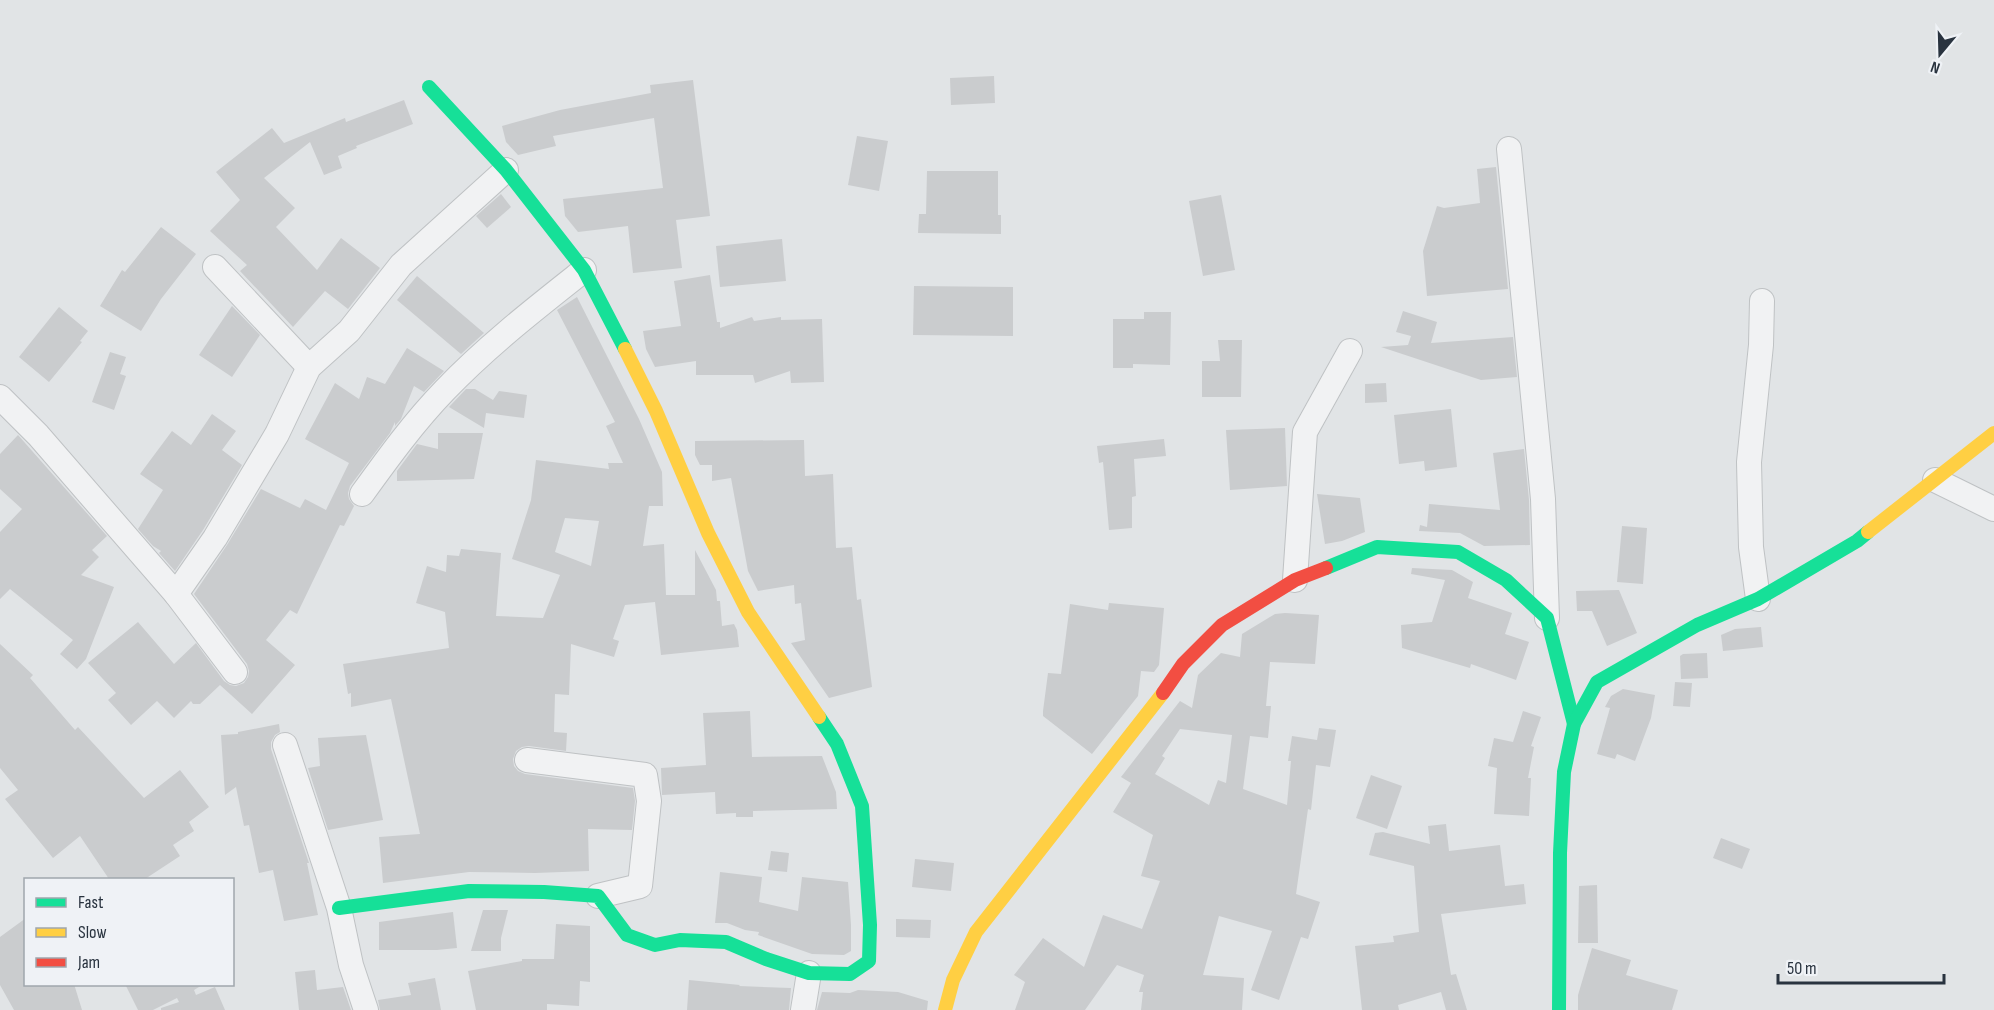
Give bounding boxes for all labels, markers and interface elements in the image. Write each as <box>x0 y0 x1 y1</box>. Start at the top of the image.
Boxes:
north arrow <box>1910 24 1970 84</box>
text: N <box>1928 56 1943 77</box>
legend <box>24 878 234 986</box>
text: Fast <box>78 892 104 913</box>
text: Slow <box>78 922 107 943</box>
scale bar <box>1778 947 1944 985</box>
text: Jam <box>77 952 100 973</box>
text: 50 m <box>1787 958 1817 979</box>

